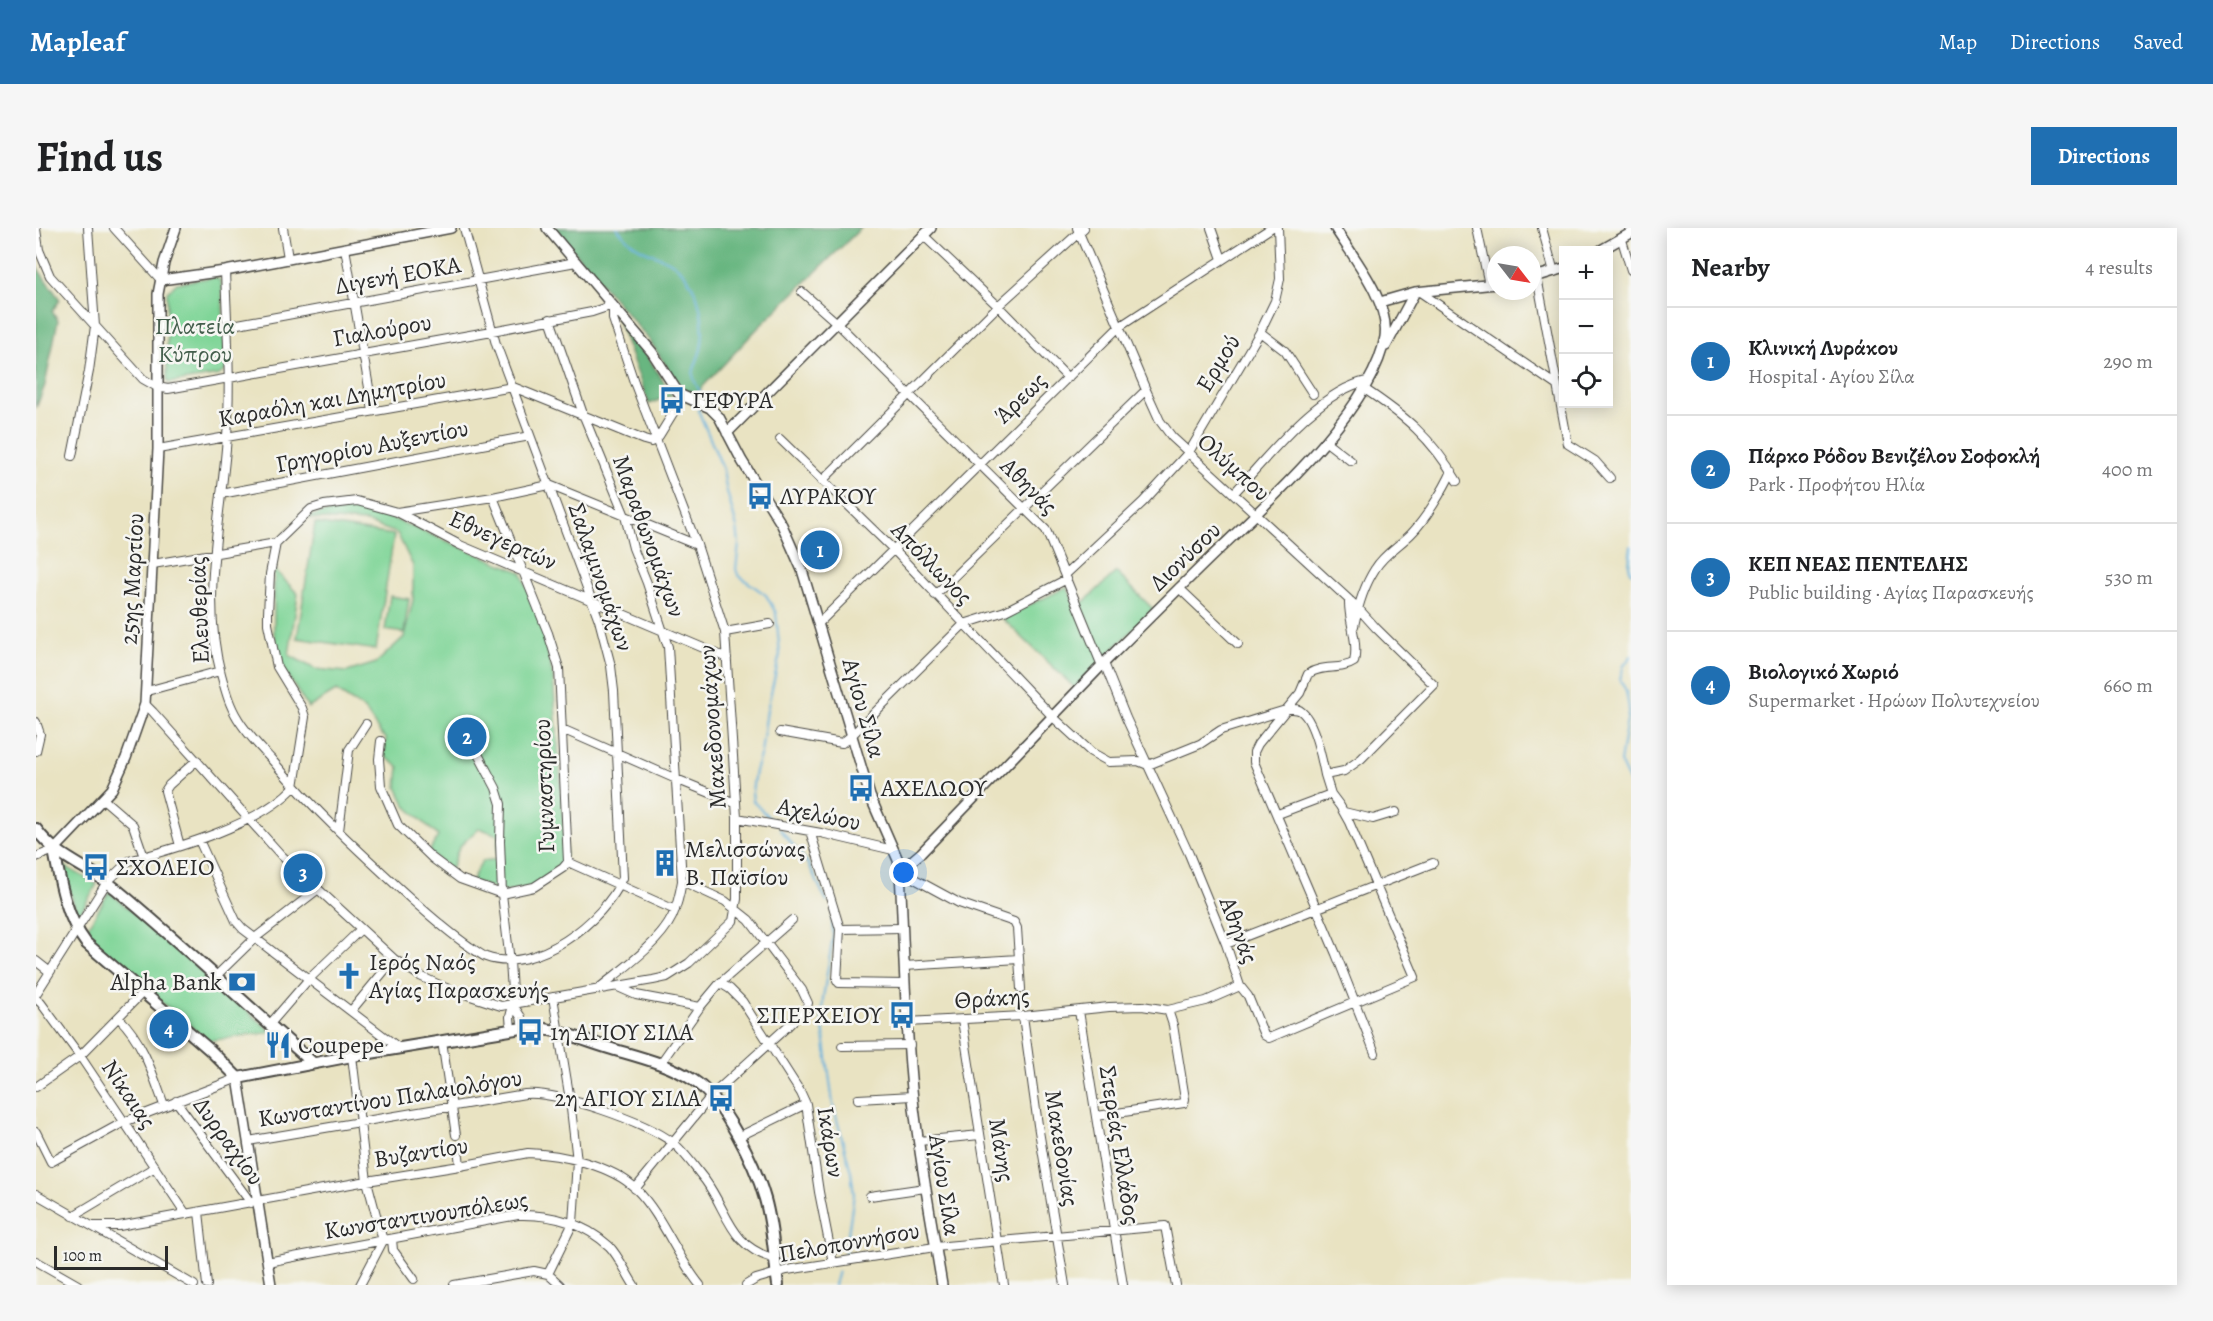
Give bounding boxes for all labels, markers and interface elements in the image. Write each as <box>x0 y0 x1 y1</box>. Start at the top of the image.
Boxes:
text: Mapleaf <box>30 23 125 61</box>
text: Map <box>1939 28 1977 56</box>
text: Directions <box>2010 28 2100 56</box>
text: Saved <box>2133 28 2183 56</box>
button: Directions <box>2031 127 2177 185</box>
text: Find us <box>36 128 163 185</box>
north arrow <box>1487 246 1541 300</box>
map controls <box>1559 246 1613 408</box>
button: + <box>1559 246 1613 300</box>
street label: Διγενή ΕΟΚΑ <box>333 248 464 302</box>
text: Nearby <box>1691 250 1770 285</box>
text: 4 results <box>2085 254 2153 281</box>
button: − <box>1559 300 1613 354</box>
street label: Γιαλούρου <box>330 306 434 354</box>
park label: Πλατεία Κύπρου <box>155 310 235 370</box>
street label: Ερμού <box>1188 328 1248 398</box>
text: Κλινική Λυράκου <box>1748 333 1898 363</box>
text: 1 <box>1707 348 1714 375</box>
text: 290 m <box>2103 348 2153 375</box>
button: locate <box>1559 354 1613 408</box>
street label: Καραόλη και Δημητρίου <box>215 363 449 435</box>
text: Hospital · Αγίου Σίλα <box>1748 363 1915 390</box>
street label: Άρεως <box>987 365 1053 431</box>
place label: ΓΕΦΥΡΑ <box>692 384 774 416</box>
bus stop icon: ΓΕΦΥΡΑ <box>657 385 687 415</box>
street label: Γρηγορίου Αυξεντίου <box>273 412 471 480</box>
street label: Ολύμπου <box>1191 426 1277 508</box>
text: Πάρκο Ρόδου Βενιζέλου Σοφοκλή <box>1748 441 2040 471</box>
street label: Αθηνάς <box>993 450 1065 522</box>
street label: Μαραθωνομάχων <box>605 451 693 622</box>
text: 2 <box>1706 456 1715 483</box>
text: 400 m <box>2102 456 2153 483</box>
text: Park · Προφήτου Ηλία <box>1748 471 1925 498</box>
place label: ΛΥΡΑΚΟΥ <box>779 480 877 512</box>
bus stop icon: ΛΥΡΑΚΟΥ <box>745 481 775 511</box>
street label: Σαλαμινομάχων <box>561 499 641 655</box>
street label: Εθνεγερτών <box>444 502 562 578</box>
street label: 25ης Μαρτίου <box>113 512 151 646</box>
street label: Απόλλωνος <box>883 514 980 612</box>
street label: Διονύσου <box>1142 514 1228 598</box>
pin: 1 <box>800 528 840 572</box>
text: ΚΕΠ ΝΕΑΣ ΠΕΝΤΕΛΗΣ <box>1748 549 1968 579</box>
street label: Ελευθερίας <box>181 556 217 664</box>
text: 3 <box>1706 564 1715 591</box>
text: 530 m <box>2105 564 2153 591</box>
text: Public building · Αγίας Παρασκευής <box>1748 579 2034 606</box>
street label: Μακεδονομάχων <box>690 644 734 810</box>
street label: Αγίου Σίλα <box>834 653 894 762</box>
text: Βιολογικό Χωριό <box>1748 657 1899 687</box>
text: 4 <box>1706 672 1715 699</box>
text: 660 m <box>2103 672 2153 699</box>
text: Supermarket · Ηρώων Πολυτεχνείου <box>1748 687 2040 714</box>
pin: 2 <box>448 714 486 760</box>
street label: Γυμναστηρίου <box>526 718 562 854</box>
place label: ΑΧΕΛΩΟΥ <box>880 772 988 804</box>
bus stop icon: ΑΧΕΛΩΟΥ <box>846 773 876 803</box>
street label: Αχελώου <box>773 789 864 838</box>
place label: Μελισσώνας B. Παϊσίου <box>685 833 805 893</box>
building icon: Μελισσώνας B. Παϊσίου <box>650 848 680 878</box>
pin: 3 <box>284 850 322 896</box>
place label: ΣΧΟΛΕΙΟ <box>116 851 215 883</box>
bus stop icon: ΣΧΟΛΕΙΟ <box>81 852 111 882</box>
your location <box>889 858 918 887</box>
street label: Αθηνάς <box>1211 891 1266 968</box>
place label: Ιερός Ναός Αγίας Παρασκευής <box>368 946 549 1006</box>
church icon: Ιερός Ναός Αγίας Παρασκευής <box>334 961 364 991</box>
place label: Alpha Bank <box>110 966 222 998</box>
bank icon: Alpha Bank <box>227 967 257 997</box>
street label: Θράκης <box>953 979 1031 1017</box>
place label: ΣΠΕΡΧΕΙΟΥ <box>757 999 883 1031</box>
bus stop icon: ΣΠΕΡΧΕΙΟΥ <box>887 1000 917 1030</box>
pin: 4 <box>150 1006 188 1052</box>
place label: 1η ΑΓΙΟΥ ΣΙΛΑ <box>550 1016 694 1048</box>
bus stop icon: 1η ΑΓΙΟΥ ΣΙΛΑ <box>515 1017 545 1047</box>
place label: Coupepe <box>298 1029 384 1061</box>
restaurant icon: Coupepe <box>263 1030 293 1060</box>
street label: Νίκαιας <box>94 1053 164 1135</box>
street label: Κωνσταντίνου Παλαιολόγου <box>256 1061 524 1135</box>
street label: Στερεάς Ελλάδος <box>1092 1063 1148 1227</box>
place label: 2η ΑΓΙΟΥ ΣΙΛΑ <box>554 1082 702 1114</box>
bus stop icon: 2η ΑΓΙΟΥ ΣΙΛΑ <box>706 1083 736 1113</box>
street label: Μακεδονίας <box>1037 1087 1087 1209</box>
street label: Δυρραχίου <box>186 1090 272 1192</box>
street label: Ικάρων <box>810 1104 852 1180</box>
street label: Μάνης <box>981 1116 1023 1184</box>
street label: Βυζαντίου <box>372 1129 470 1175</box>
street label: Αγίου Σίλα <box>921 1131 969 1238</box>
street label: Κωνσταντινουπόλεως <box>322 1183 530 1247</box>
street label: Πελοποννήσου <box>776 1214 922 1270</box>
scale bar <box>54 1243 168 1270</box>
text: 100 m <box>63 1245 102 1267</box>

